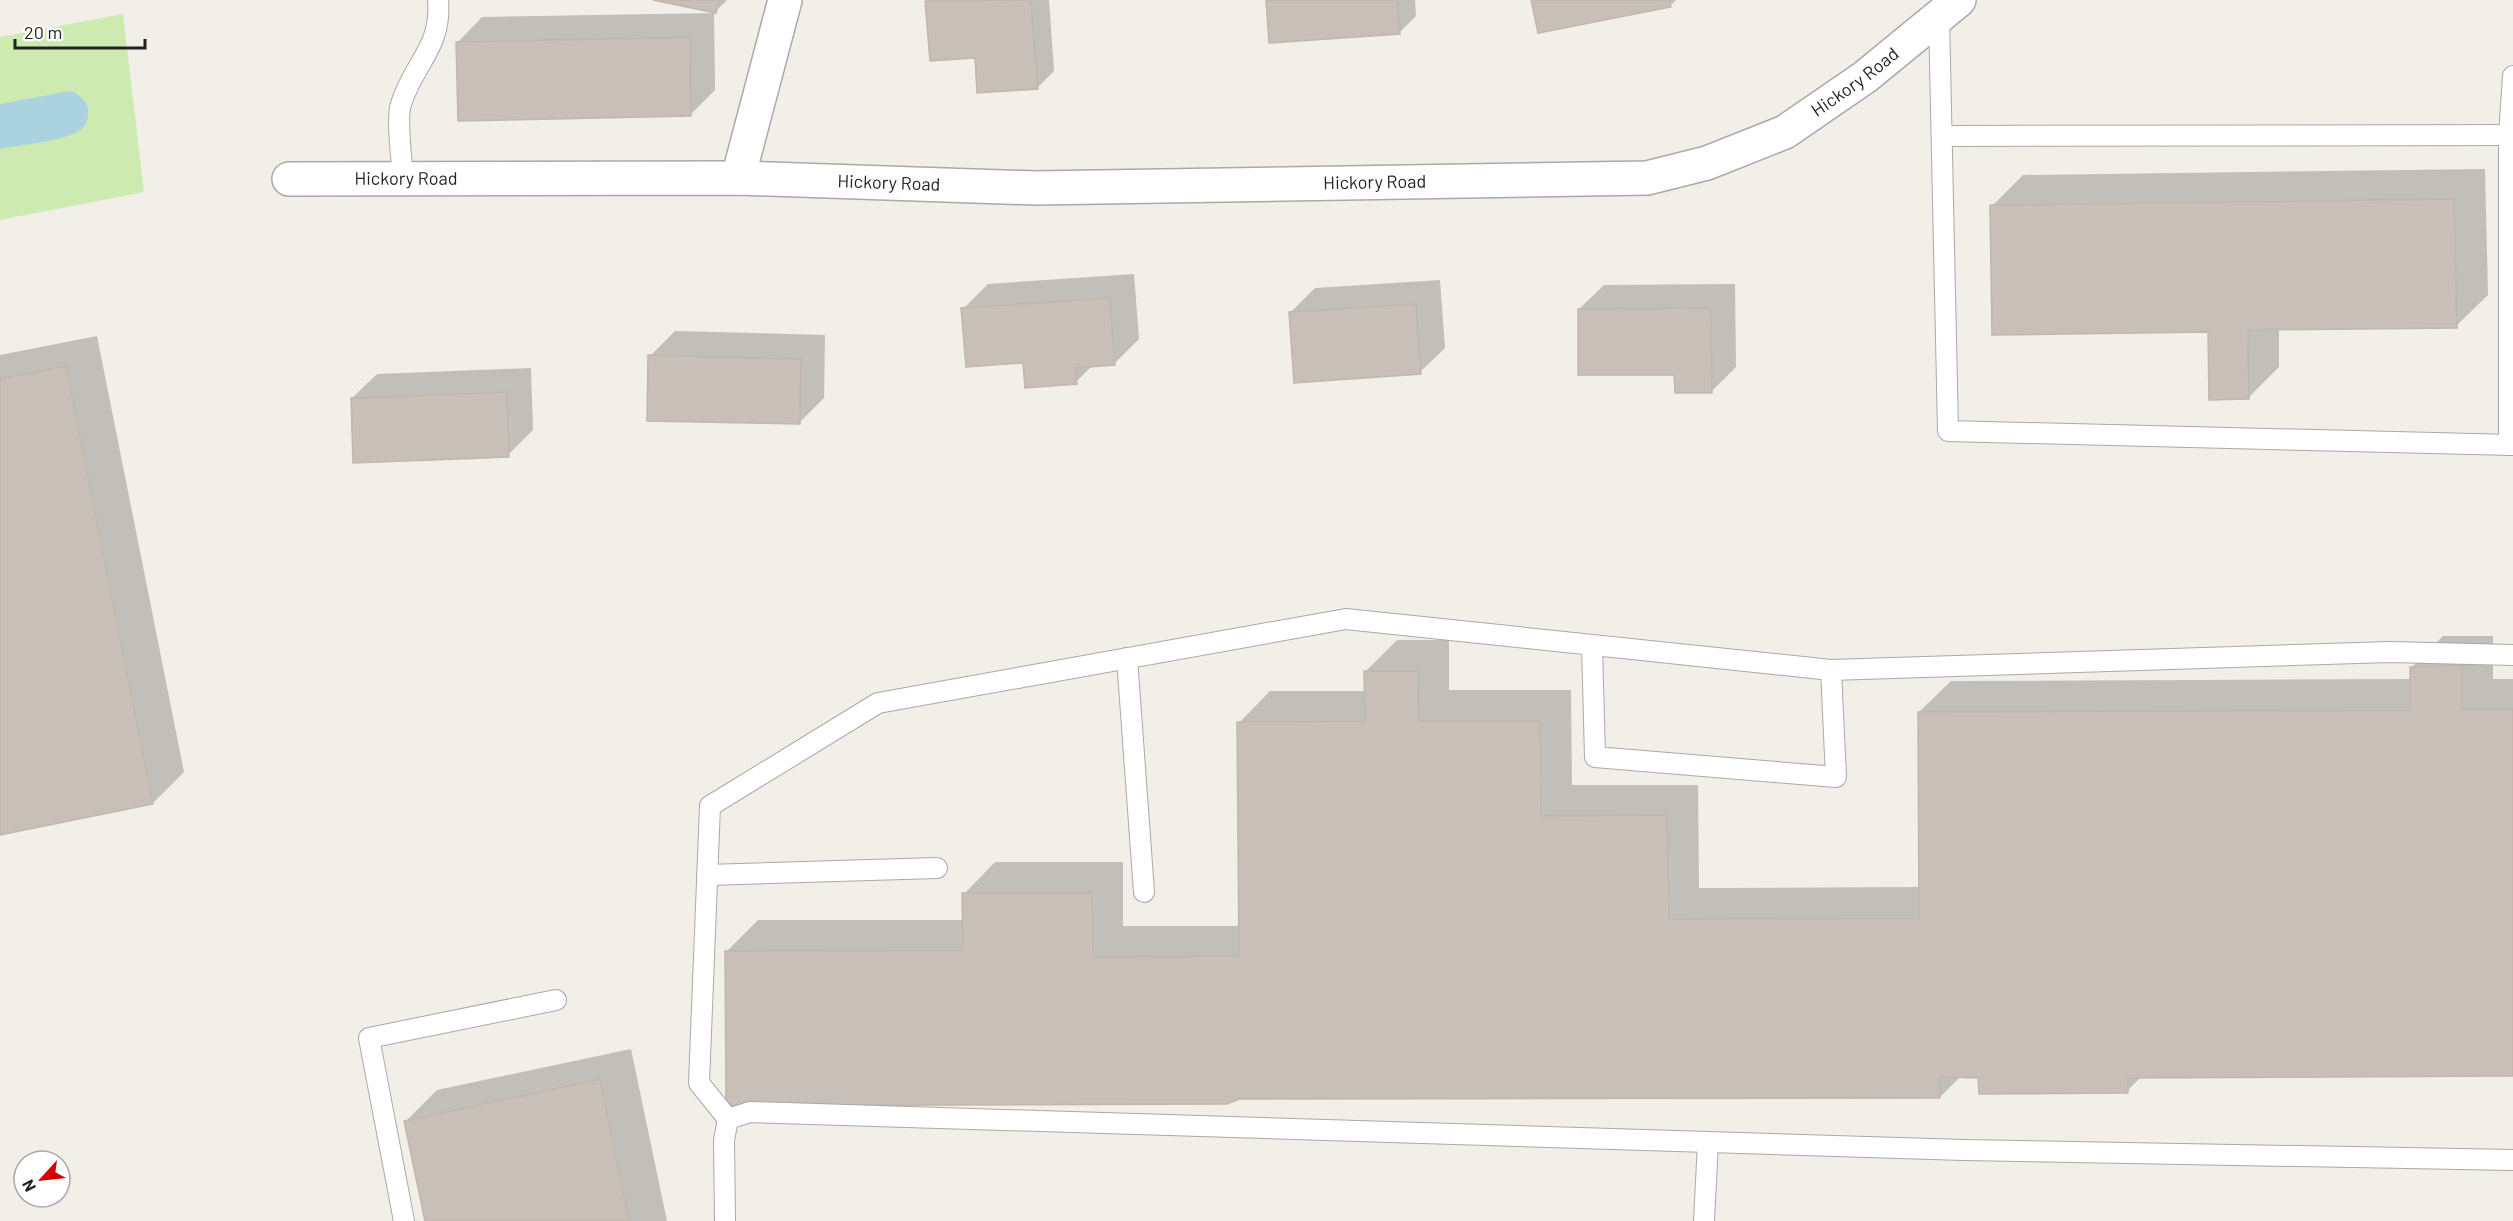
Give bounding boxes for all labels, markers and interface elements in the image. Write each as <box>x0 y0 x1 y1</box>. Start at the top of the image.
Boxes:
scale bar <box>15 12 146 50</box>
text: 20 m <box>24 21 62 43</box>
street label: Hickory Road <box>1807 42 1903 121</box>
street label: Hickory Road <box>354 167 458 189</box>
street label: Hickory Road <box>837 169 941 195</box>
street label: Hickory Road <box>1323 170 1426 193</box>
north arrow <box>12 1149 72 1209</box>
text: N <box>17 1177 39 1195</box>

